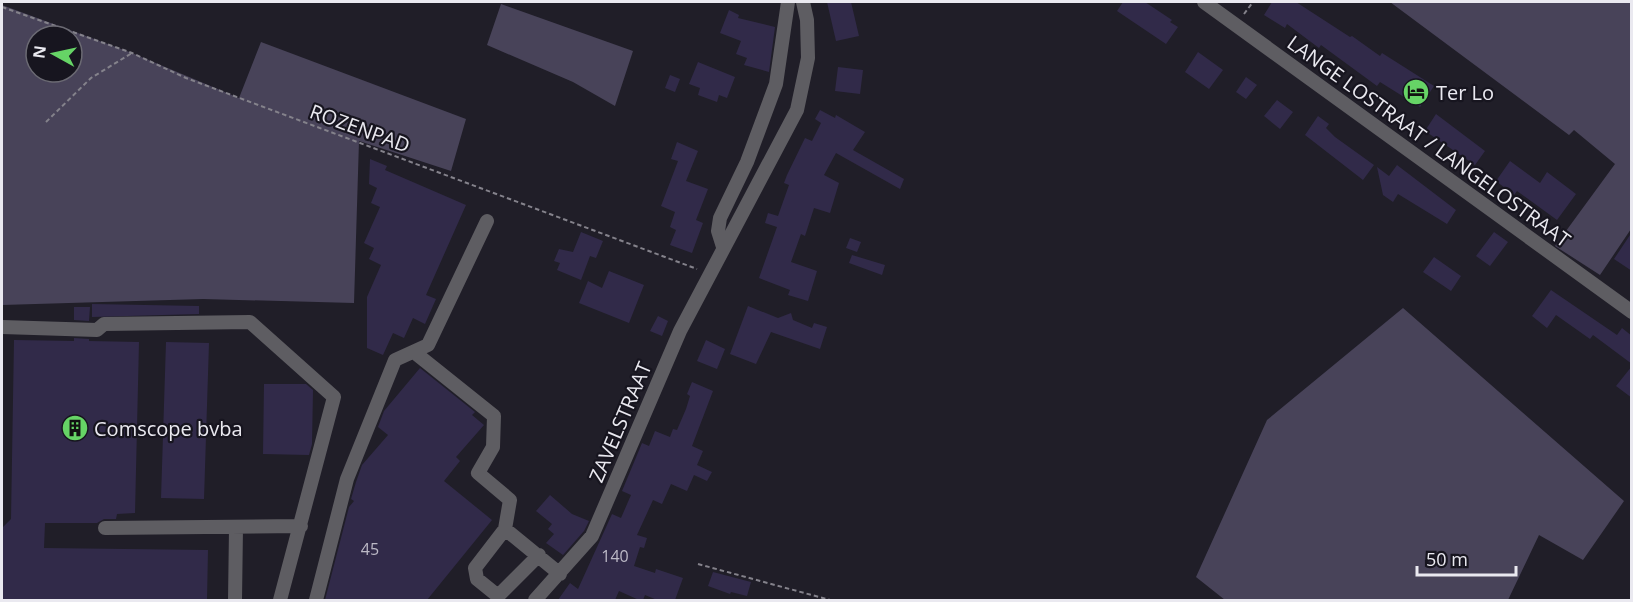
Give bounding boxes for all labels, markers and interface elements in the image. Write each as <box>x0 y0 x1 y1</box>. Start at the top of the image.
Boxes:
north arrow <box>24 24 84 84</box>
street label: LANGE LOSTRAAT / LANGELOSTRAAT <box>1282 29 1576 253</box>
text: N <box>27 44 51 60</box>
hotel icon: Ter Lo <box>1401 77 1431 107</box>
place label: Ter Lo <box>1436 79 1494 106</box>
street label: ROZENPAD <box>306 97 414 159</box>
street label: ZAVELSTRAAT <box>583 358 657 486</box>
building icon: Comscope bvba <box>60 413 90 443</box>
place label: Comscope bvba <box>94 415 243 442</box>
house number: 45 <box>361 538 379 560</box>
scale bar <box>1417 539 1516 577</box>
house number: 140 <box>601 545 629 567</box>
text: 50 m <box>1426 547 1468 571</box>

